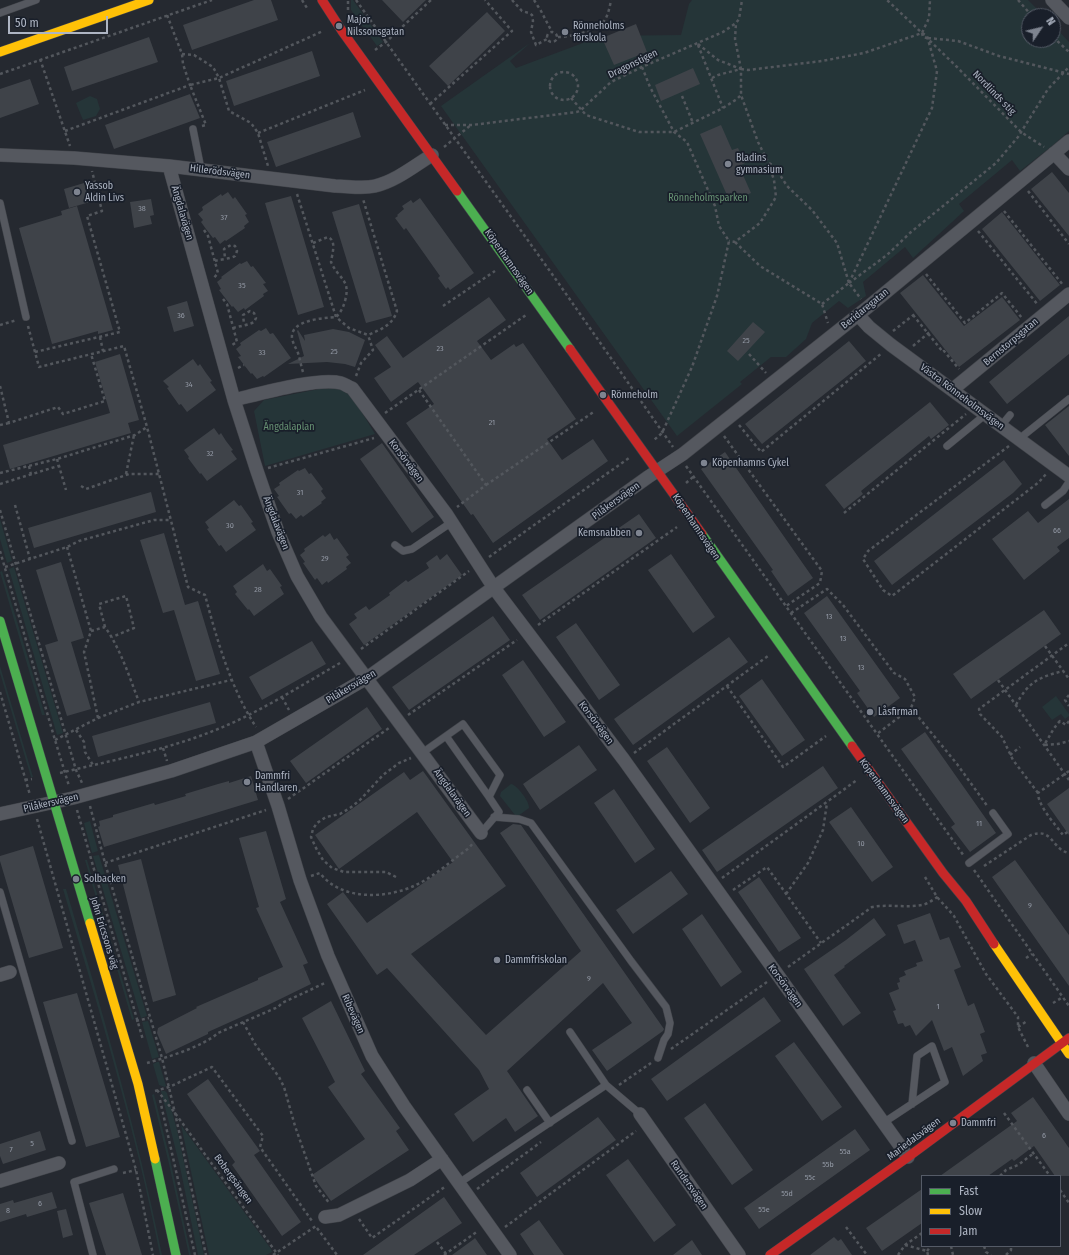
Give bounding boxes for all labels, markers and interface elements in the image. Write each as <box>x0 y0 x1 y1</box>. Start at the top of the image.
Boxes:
scale bar <box>10 8 110 34</box>
north arrow <box>1021 8 1061 48</box>
place label: Major Nilssonsgatan <box>347 14 404 38</box>
text: N <box>1043 15 1058 28</box>
text: 50 m <box>15 16 39 30</box>
place label: Rönneholms förskola <box>573 20 624 44</box>
marker: Major Nilssonsgatan <box>334 21 344 31</box>
marker: Rönneholms förskola <box>560 27 570 37</box>
street label: Dragonstigen <box>606 47 660 81</box>
street label: Nordlinds stig <box>970 68 1018 118</box>
place label: Bladins gymnasium <box>736 152 783 176</box>
marker: Bladins gymnasium <box>723 159 733 169</box>
street label: Hillerödsvägen <box>189 162 251 182</box>
place label: Yassob Aldin Livs <box>85 180 124 204</box>
street label: Ängdalavägen <box>168 184 196 242</box>
marker: Yassob Aldin Livs <box>72 187 82 197</box>
park label: Rönneholmsparken <box>668 192 748 204</box>
house number: 38 <box>138 204 146 214</box>
house number: 37 <box>221 213 227 223</box>
street label: Köpenhamnsvägen <box>482 227 536 297</box>
house number: 35 <box>238 281 246 291</box>
street label: Beridaregatan <box>839 286 891 332</box>
house number: 36 <box>177 311 185 321</box>
street label: Bernstorpsgatan <box>981 316 1041 368</box>
house number: 25 <box>742 336 750 346</box>
house number: 23 <box>436 344 444 354</box>
house number: 25 <box>330 347 338 357</box>
house number: 33 <box>258 348 266 358</box>
street label: Västra Rönneholmsvägen <box>918 361 1006 433</box>
house number: 34 <box>185 380 193 390</box>
place label: Rönneholm <box>611 389 658 401</box>
marker: Rönneholm <box>598 390 608 400</box>
house number: 21 <box>489 418 495 428</box>
park label: Ängdalaplan <box>264 421 314 433</box>
street label: Korsörvägen <box>386 437 426 485</box>
house number: 32 <box>206 449 214 459</box>
place label: Köpenhamns Cykel <box>712 457 789 469</box>
marker: Köpenhamns Cykel <box>699 458 709 468</box>
street label: Pilåkersvägen <box>590 480 642 522</box>
house number: 31 <box>297 488 303 498</box>
street label: Köpenhamnsvägen <box>669 492 723 562</box>
street label: Ängdalavägen <box>260 495 292 551</box>
house number: 30 <box>226 521 234 531</box>
house number: 66 <box>1053 526 1061 536</box>
place label: Kemsnabben <box>578 527 631 539</box>
marker: Kemsnabben <box>634 528 644 538</box>
house number: 29 <box>321 554 329 564</box>
house number: 28 <box>254 585 262 595</box>
house number: 13 <box>826 612 832 622</box>
house number: 13 <box>840 634 846 644</box>
house number: 13 <box>858 663 864 673</box>
street label: Pilåkersvägen <box>324 667 378 707</box>
street label: Korsörvägen <box>576 699 616 747</box>
place label: Låsfirman <box>878 706 918 718</box>
marker: Låsfirman <box>865 707 875 717</box>
street label: Köpenhamnsvägen <box>856 756 912 826</box>
street label: Ängdalavägen <box>431 767 473 819</box>
place label: Dammfri Handlaren <box>255 770 297 794</box>
marker: Dammfri Handlaren <box>242 777 252 787</box>
street label: Pilåkersvägen <box>22 791 80 815</box>
house number: 11 <box>976 819 982 829</box>
house number: 10 <box>857 839 865 849</box>
place label: Solbacken <box>84 873 126 885</box>
marker: Solbacken <box>71 874 81 884</box>
street label: John Ericssons väg <box>87 895 121 971</box>
house number: 9 <box>1028 901 1032 911</box>
place label: Dammfriskolan <box>505 954 567 966</box>
marker: Dammfriskolan <box>492 955 502 965</box>
street label: Korsörvägen <box>765 962 805 1010</box>
house number: 9 <box>587 974 591 984</box>
street label: Ribevägen <box>339 992 367 1036</box>
house number: 1 <box>936 1002 940 1012</box>
street label: Mariedalsvägen <box>885 1115 943 1163</box>
place label: Dammfri <box>961 1117 996 1129</box>
marker: Dammfri <box>948 1118 958 1128</box>
house number: 6 <box>1042 1131 1046 1141</box>
house number: 5 <box>30 1139 34 1149</box>
house number: 7 <box>9 1145 13 1155</box>
house number: 55a <box>839 1147 851 1157</box>
street label: Bobergsängen <box>211 1152 255 1206</box>
street label: Randersvägen <box>668 1158 710 1212</box>
house number: 55b <box>822 1160 834 1170</box>
house number: 55c <box>805 1173 815 1183</box>
legend <box>921 1175 1061 1247</box>
text: Fast <box>959 1184 978 1198</box>
house number: 55d <box>781 1189 793 1199</box>
house number: 6 <box>38 1199 42 1209</box>
text: Slow <box>959 1204 982 1218</box>
house number: 55e <box>758 1205 770 1215</box>
house number: 8 <box>6 1206 10 1216</box>
text: Jam <box>959 1224 977 1238</box>

